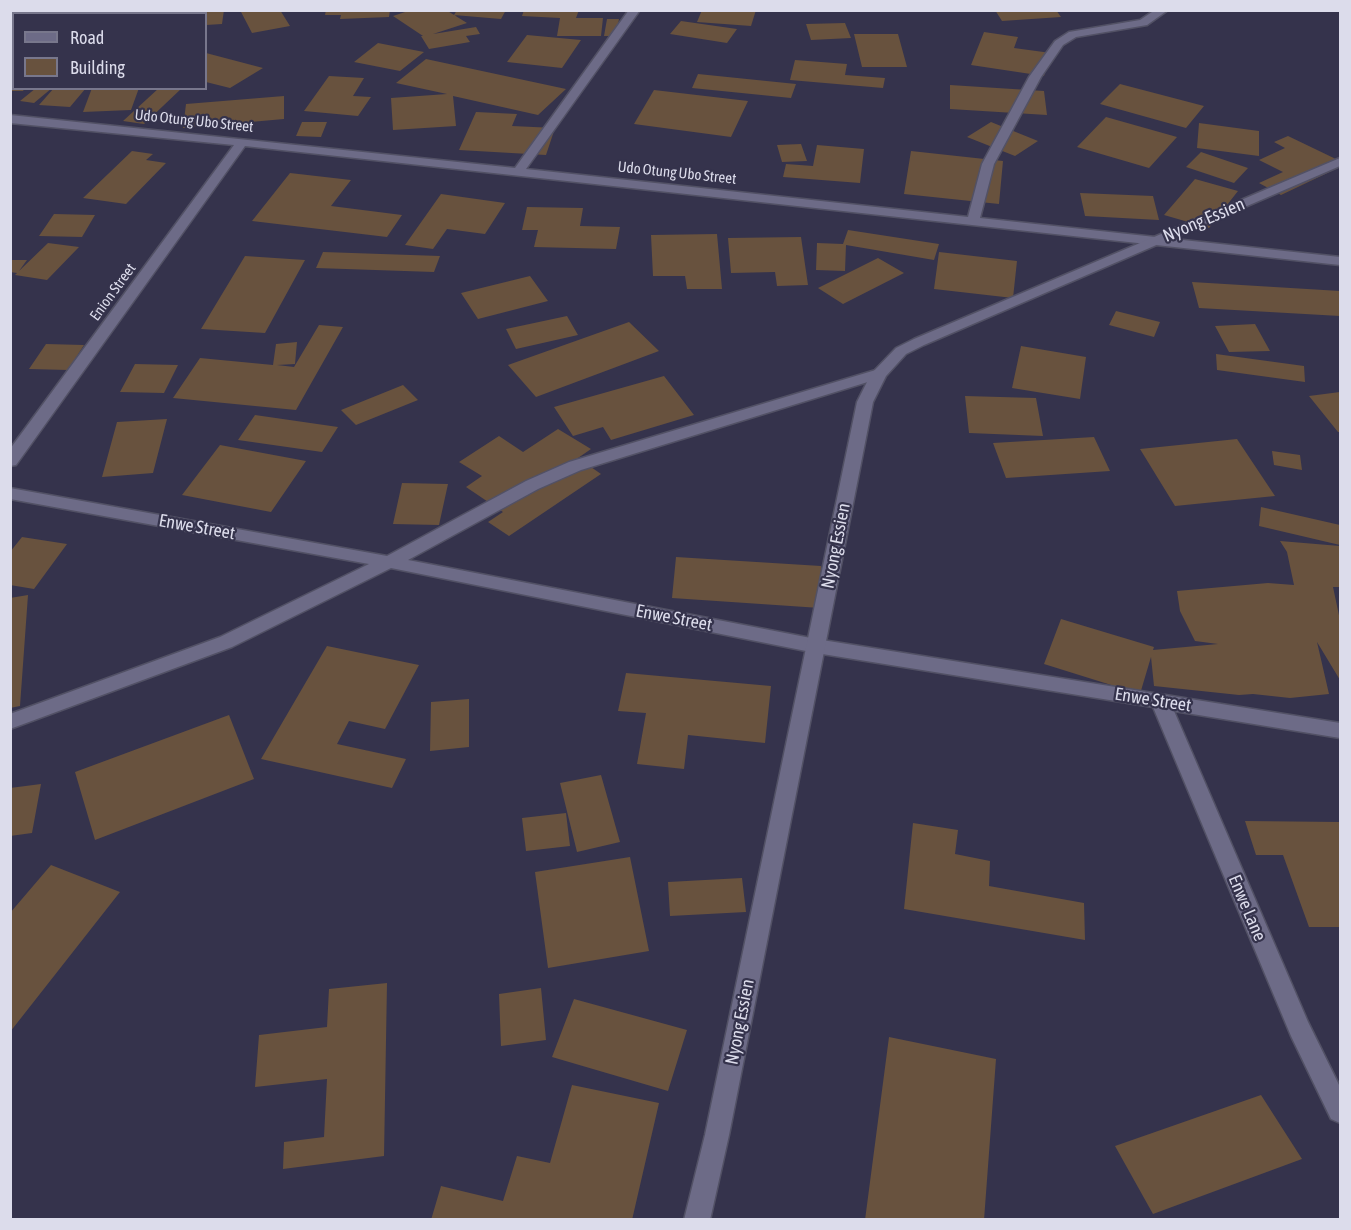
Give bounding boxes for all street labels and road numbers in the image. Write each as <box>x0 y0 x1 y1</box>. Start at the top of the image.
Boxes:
street label: Udo Otung Ubo Street <box>134 106 254 136</box>
street label: Udo Otung Ubo Street <box>617 158 737 188</box>
street label: Nyong Essien <box>1160 193 1248 247</box>
street label: Enion Street <box>86 260 140 324</box>
street label: Nyong Essien <box>817 501 855 591</box>
street label: Enwe Street <box>157 510 237 544</box>
street label: Enwe Street <box>634 600 714 636</box>
street label: Enwe Street <box>1113 683 1193 717</box>
street label: Enwe Lane <box>1223 872 1271 944</box>
street label: Nyong Essien <box>721 977 759 1067</box>

